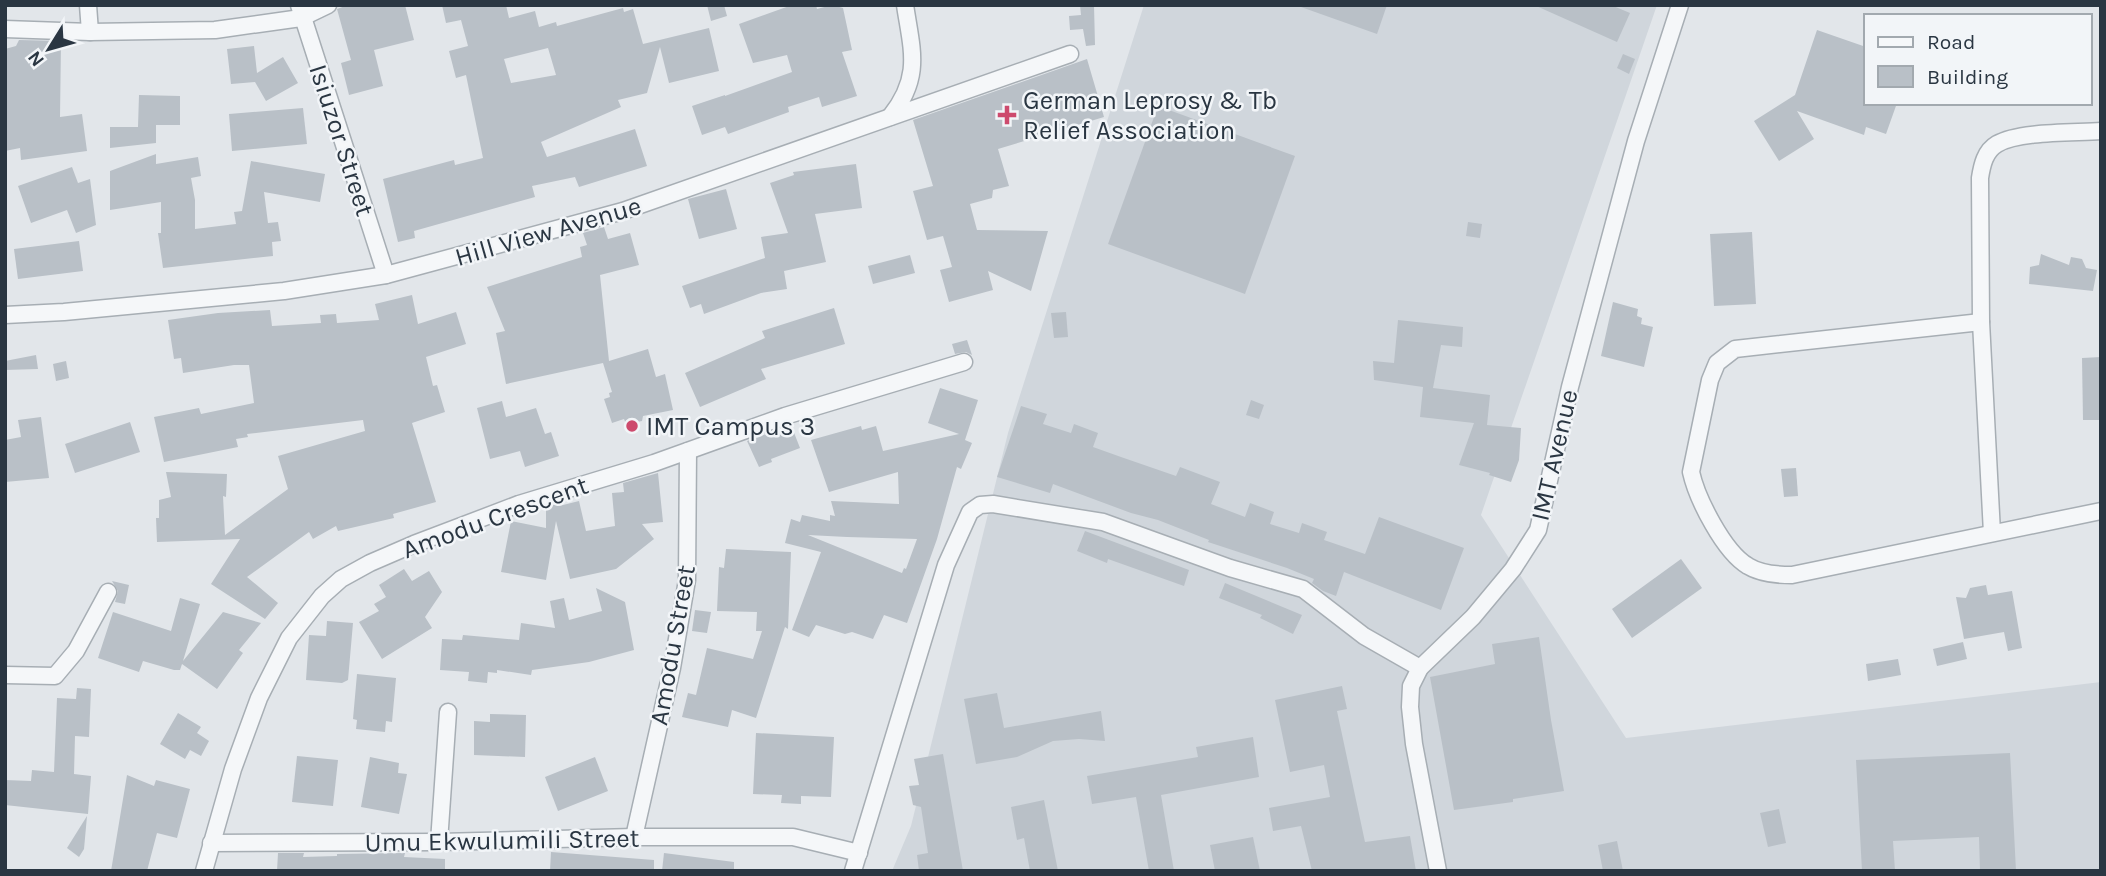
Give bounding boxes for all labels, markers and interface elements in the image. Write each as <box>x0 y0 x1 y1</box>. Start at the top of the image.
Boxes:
north arrow <box>14 14 84 84</box>
legend <box>1864 14 2092 105</box>
text: Road <box>1927 30 1975 54</box>
text: N <box>23 47 49 71</box>
street label: Isiuzor Street <box>302 60 381 220</box>
text: Building <box>1927 65 2008 89</box>
place label: German Leprosy & Tb Relief Association <box>1023 85 1277 146</box>
marker: German Leprosy & Tb Relief Association <box>997 105 1017 125</box>
street label: Hill View Avenue <box>452 190 645 273</box>
street label: IMT Avenue <box>1524 386 1585 524</box>
place label: IMT Campus 3 <box>646 411 815 442</box>
marker: IMT Campus 3 <box>624 418 640 434</box>
street label: Amodu Crescent <box>398 469 592 565</box>
street label: Amodu Street <box>643 562 702 728</box>
street label: Umu Ekwulumili Street <box>364 823 640 858</box>

